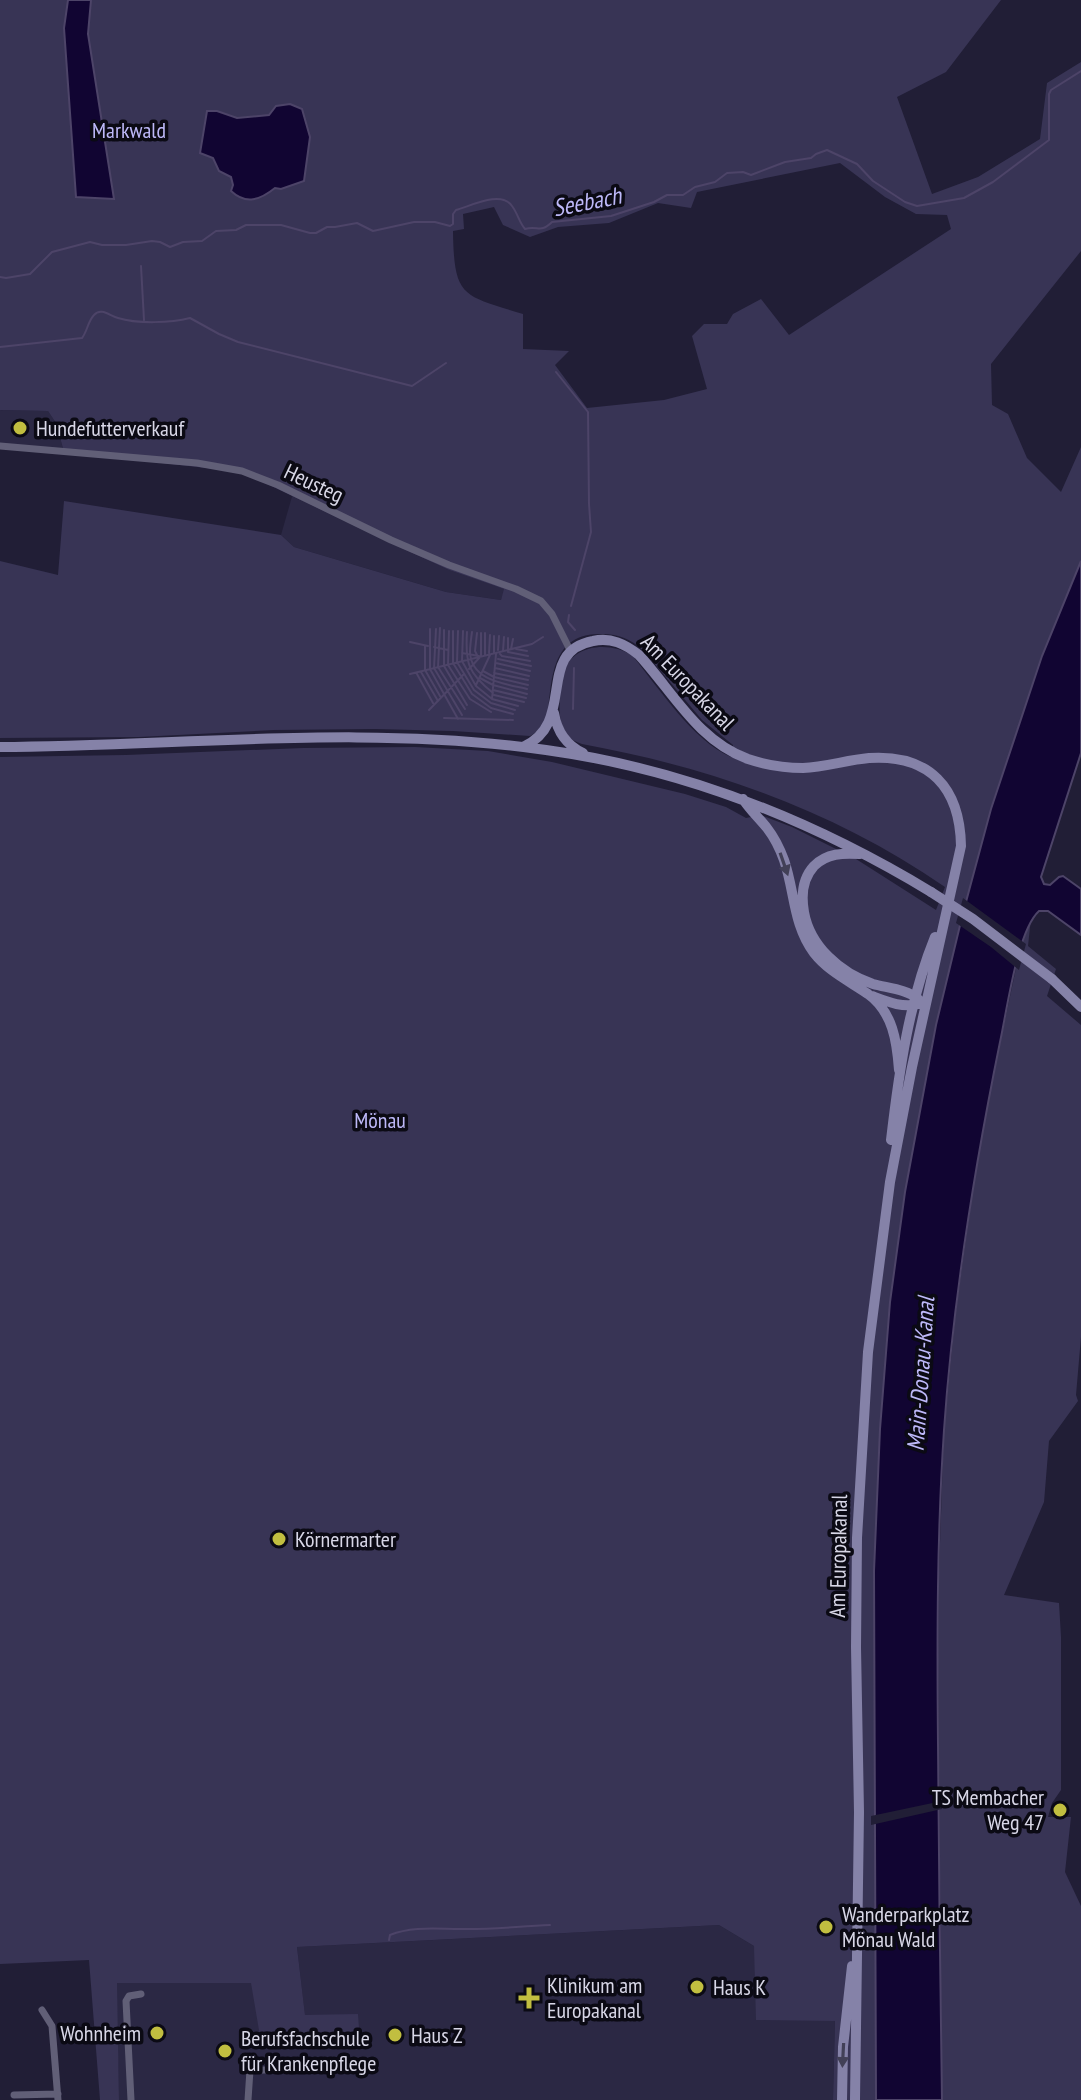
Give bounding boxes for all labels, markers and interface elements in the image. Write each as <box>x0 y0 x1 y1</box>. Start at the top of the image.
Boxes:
park label: Markwald <box>92 116 166 144</box>
water label: Seebach <box>550 179 625 223</box>
place label: Hundefutterverkauf <box>36 414 185 442</box>
marker: Hundefutterverkauf <box>11 419 29 437</box>
street label: Heusteg <box>280 457 348 509</box>
street label: Am Europakanal <box>635 628 741 737</box>
one-way arrow <box>779 853 791 877</box>
park label: Mönau <box>354 1106 406 1134</box>
water label: Main-Donau-Kanal <box>900 1293 942 1452</box>
street label: Am Europakanal <box>823 1493 853 1618</box>
place label: Körnermarter <box>295 1525 396 1553</box>
marker: Körnermarter <box>270 1530 288 1548</box>
place label: TS Membacher Weg 47 <box>932 1783 1044 1836</box>
marker: TS Membacher Weg 47 <box>1051 1801 1069 1819</box>
place label: Wanderparkplatz Mönau Wald <box>842 1900 970 1953</box>
marker: Wanderparkplatz Mönau Wald <box>817 1918 835 1936</box>
place label: Klinikum am Europakanal <box>547 1971 642 2024</box>
place label: Haus K <box>713 1973 766 2001</box>
marker: Haus K <box>688 1978 706 1996</box>
marker: Klinikum am Europakanal <box>518 1987 540 2009</box>
place label: Wohnheim <box>60 2019 141 2047</box>
place label: Haus Z <box>411 2021 463 2049</box>
marker: Wohnheim <box>148 2024 166 2042</box>
place label: Berufsfachschule für Krankenpflege <box>241 2024 376 2077</box>
marker: Haus Z <box>386 2026 404 2044</box>
marker: Berufsfachschule für Krankenpflege <box>216 2042 234 2060</box>
one-way arrow <box>836 2043 849 2068</box>

